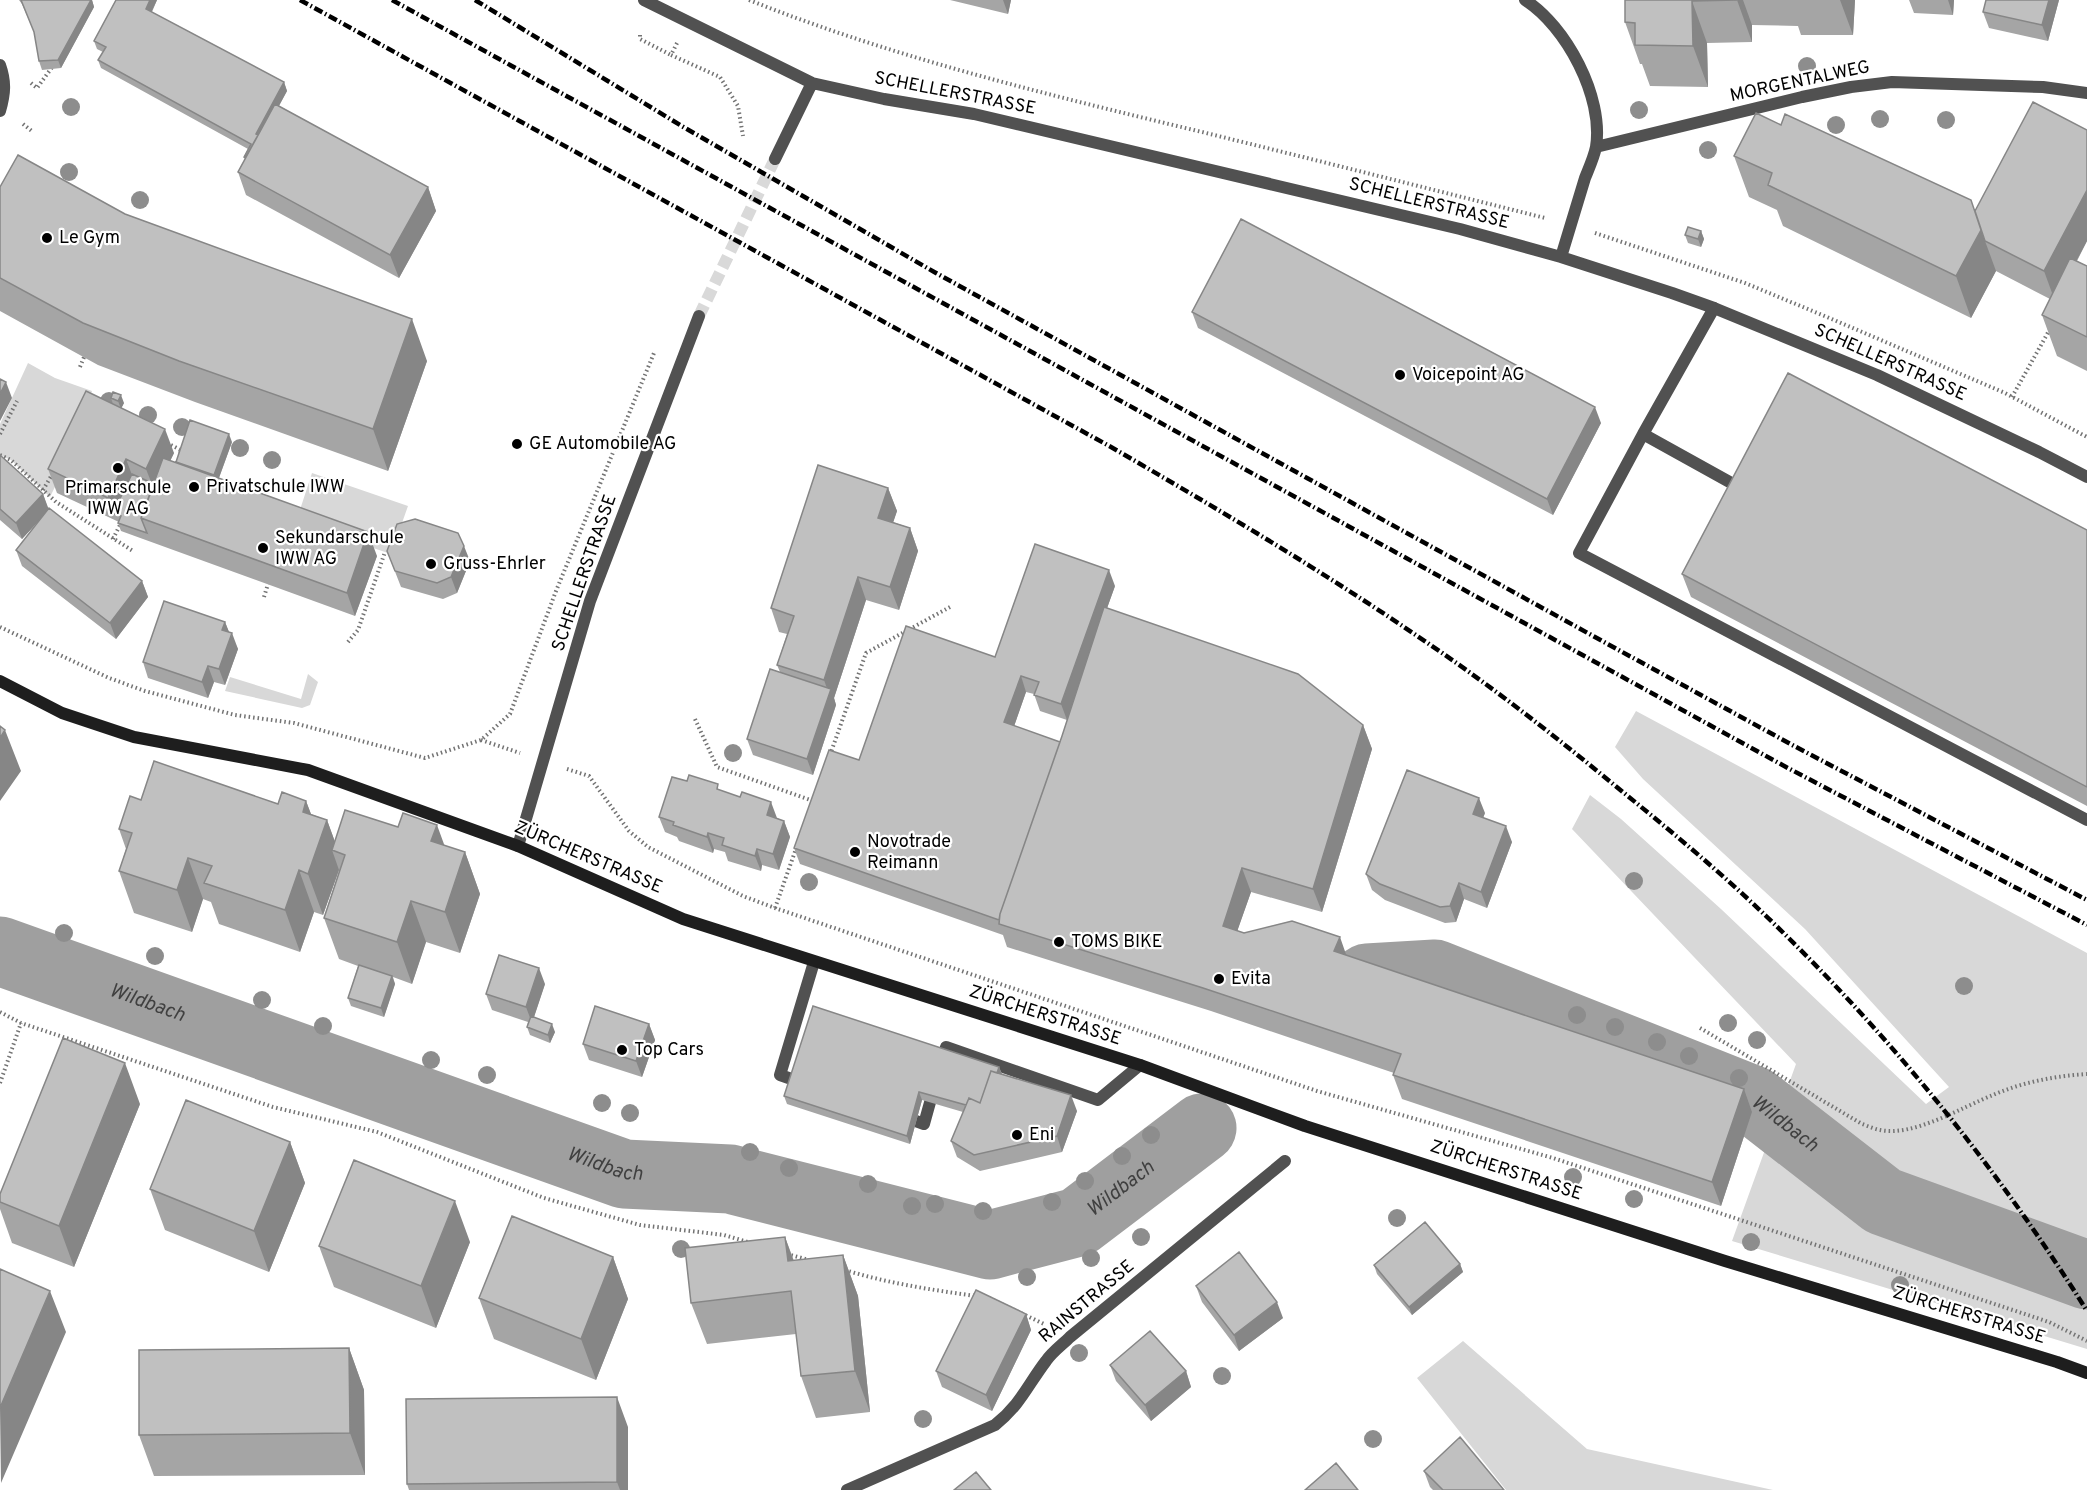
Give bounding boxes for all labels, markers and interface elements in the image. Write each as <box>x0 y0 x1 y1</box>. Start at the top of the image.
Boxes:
street label: MORGENTALWEG <box>1728 56 1872 108</box>
street label: SCHELLERSTRASSE <box>872 67 1038 121</box>
street label: SCHELLERSTRASSE <box>1346 173 1512 235</box>
place label: Le Gym <box>59 227 120 250</box>
marker: Le Gym <box>40 231 54 245</box>
street label: SCHELLERSTRASSE <box>1810 319 1970 407</box>
place label: Voicepoint AG <box>1412 364 1525 387</box>
marker: Voicepoint AG <box>1393 368 1407 382</box>
place label: GE Automobile AG <box>529 433 676 456</box>
marker: GE Automobile AG <box>510 437 524 451</box>
marker: Primarschule IWW AG <box>111 461 125 475</box>
place label: Privatschule IWW <box>206 476 345 499</box>
place label: Primarschule IWW AG <box>65 477 171 521</box>
marker: Privatschule IWW <box>187 480 201 494</box>
street label: SCHELLERSTRASSE <box>547 491 623 655</box>
place label: Sekundarschule IWW AG <box>275 527 404 571</box>
marker: Sekundarschule IWW AG <box>256 541 270 555</box>
place label: Gruss-Ehrler <box>443 553 546 576</box>
marker: Gruss-Ehrler <box>424 557 438 571</box>
street label: ZÜRCHERSTRASSE <box>510 815 666 900</box>
place label: Novotrade Reimann <box>867 831 951 875</box>
marker: Novotrade Reimann <box>848 845 862 859</box>
place label: TOMS BIKE <box>1071 931 1163 954</box>
marker: TOMS BIKE <box>1052 935 1066 949</box>
place label: Evita <box>1231 968 1271 991</box>
marker: Evita <box>1212 972 1226 986</box>
water label: Wildbach <box>105 978 188 1029</box>
street label: ZÜRCHERSTRASSE <box>966 979 1125 1051</box>
place label: Top Cars <box>634 1039 704 1062</box>
marker: Top Cars <box>615 1043 629 1057</box>
water label: Wildbach <box>1745 1090 1824 1159</box>
place label: Eni <box>1029 1124 1054 1147</box>
marker: Eni <box>1010 1128 1024 1142</box>
street label: ZÜRCHERSTRASSE <box>1427 1134 1586 1206</box>
water label: Wildbach <box>563 1142 643 1188</box>
water label: Wildbach <box>1082 1155 1160 1223</box>
street label: RAINSTRASSE <box>1035 1255 1139 1349</box>
street label: ZÜRCHERSTRASSE <box>1890 1280 2049 1350</box>

